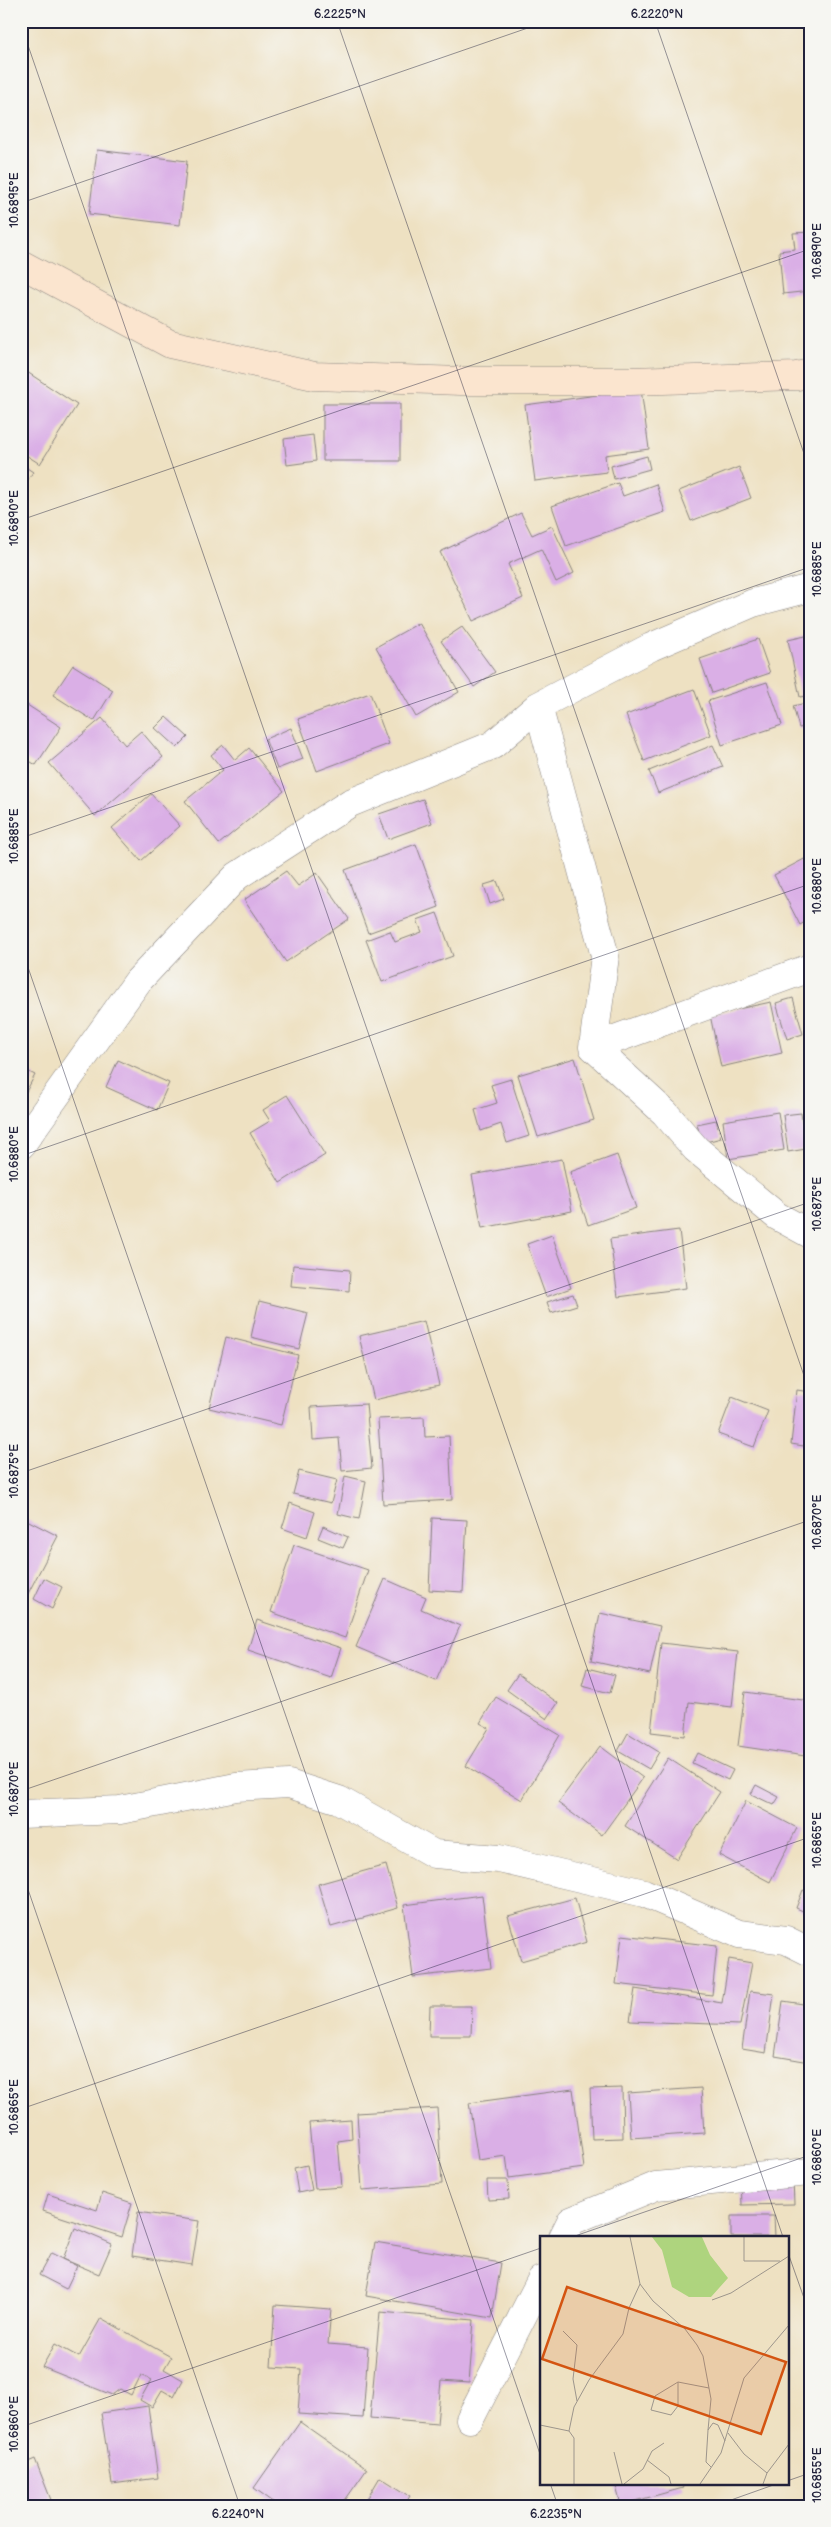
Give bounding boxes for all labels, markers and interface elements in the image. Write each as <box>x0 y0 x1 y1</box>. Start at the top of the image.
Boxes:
text: 6.2225°N <box>314 7 366 22</box>
text: 6.2220°N <box>631 7 683 22</box>
text: 10.6895°E <box>7 172 22 228</box>
text: 10.6890°E <box>810 223 825 279</box>
text: 10.6890°E <box>7 490 22 546</box>
text: 10.6885°E <box>810 541 825 597</box>
text: 10.6885°E <box>7 808 22 864</box>
text: 10.6880°E <box>810 858 825 914</box>
text: 10.6880°E <box>7 1126 22 1182</box>
text: 10.6875°E <box>810 1177 825 1231</box>
text: 10.6875°E <box>7 1444 22 1498</box>
text: 10.6870°E <box>810 1495 825 1549</box>
text: 10.6870°E <box>7 1762 22 1816</box>
text: 10.6865°E <box>810 1812 825 1868</box>
text: 10.6865°E <box>7 2079 22 2135</box>
text: 10.6860°E <box>810 2129 825 2185</box>
inset map <box>540 2236 788 2484</box>
text: 10.6860°E <box>7 2396 22 2452</box>
text: 10.6855°E <box>810 2447 825 2503</box>
text: 6.2240°N <box>212 2507 264 2522</box>
text: 6.2235°N <box>530 2507 582 2522</box>

